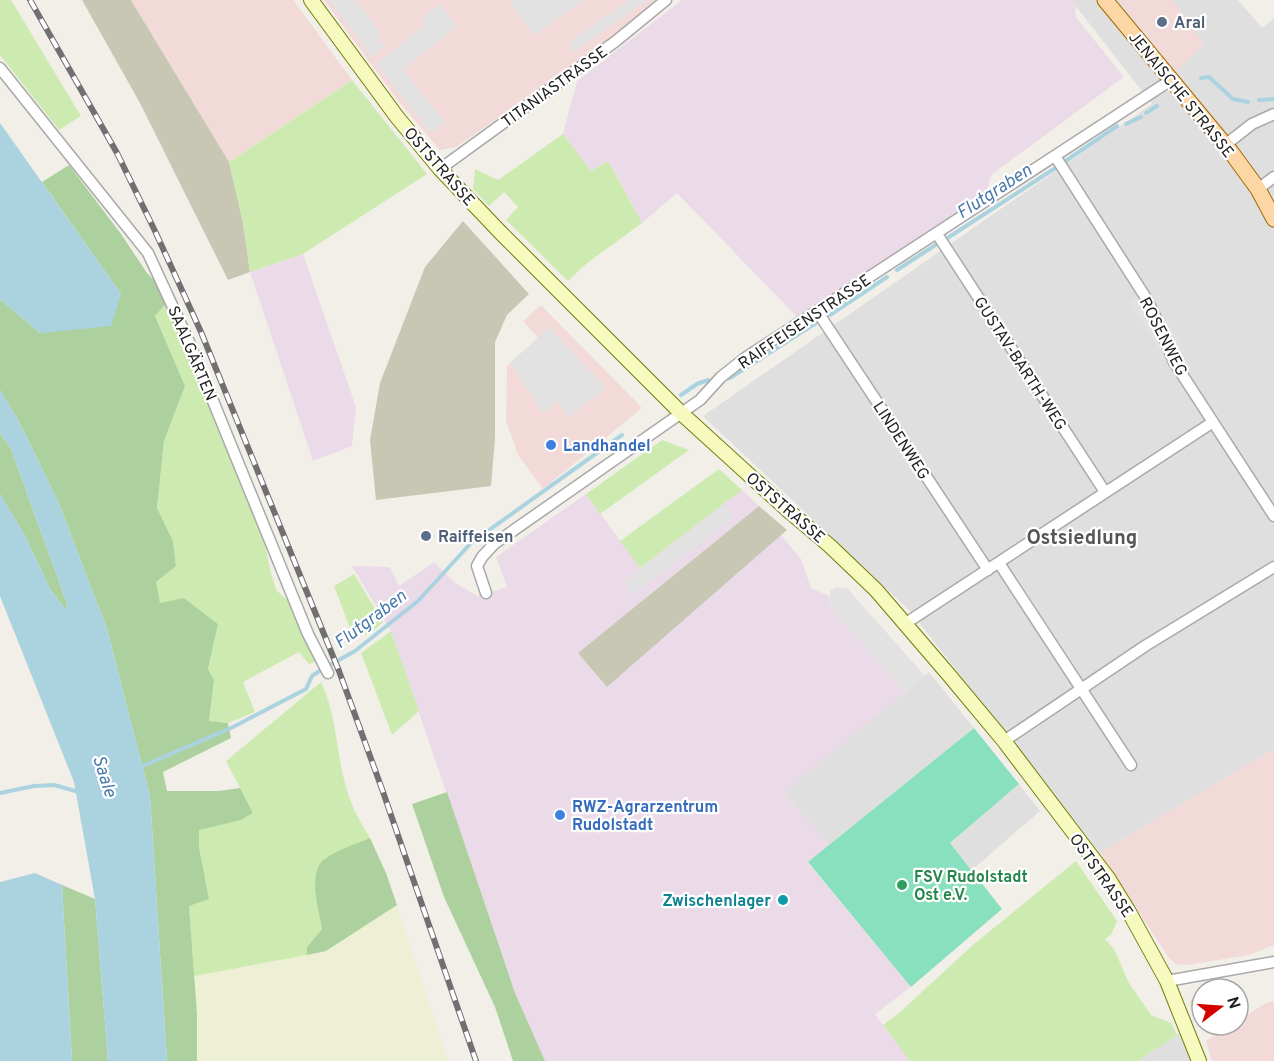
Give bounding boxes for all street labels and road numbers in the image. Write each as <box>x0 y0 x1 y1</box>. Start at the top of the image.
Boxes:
street label: JENAISCHE STRASSE <box>1123 28 1238 162</box>
street label: TITANIASTRASSE <box>498 43 612 133</box>
street label: OSTSTRASSE <box>399 124 478 211</box>
street label: RAIFFEISENSTRASSE <box>735 271 875 374</box>
street label: GUSTAV-BARTH-WEG <box>969 293 1070 435</box>
street label: ROSENWEG <box>1134 294 1191 380</box>
street label: SAALGÄRTEN <box>162 303 221 404</box>
street label: LINDENWEG <box>868 398 933 484</box>
street label: OSTSTRASSE <box>741 469 828 548</box>
street label: OSTSTRASSE <box>1064 830 1137 922</box>

